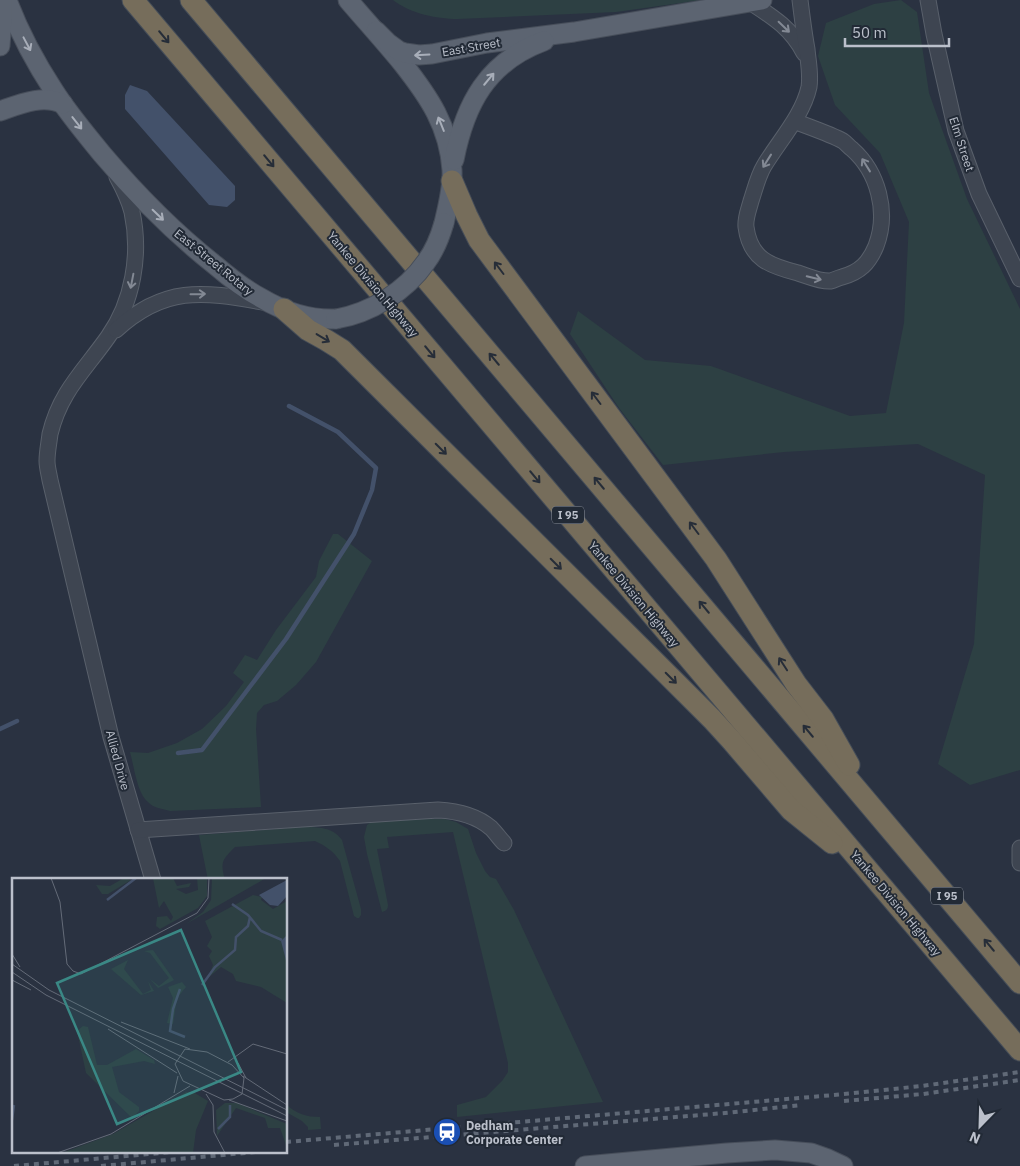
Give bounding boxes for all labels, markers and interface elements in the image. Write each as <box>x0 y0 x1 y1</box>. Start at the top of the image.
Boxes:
scale bar <box>845 15 949 47</box>
one-way arrow <box>778 21 790 33</box>
text: 50 m <box>852 23 887 42</box>
one-way arrow <box>159 31 170 44</box>
street label: East Street <box>441 34 501 60</box>
one-way arrow <box>22 37 32 52</box>
one-way arrow <box>415 50 431 59</box>
one-way arrow <box>483 73 494 86</box>
street label: Elm Street <box>946 115 978 173</box>
one-way arrow <box>71 116 82 129</box>
one-way arrow <box>436 117 446 132</box>
one-way arrow <box>762 154 772 168</box>
one-way arrow <box>263 155 275 168</box>
one-way arrow <box>860 158 871 172</box>
one-way arrow <box>152 209 164 221</box>
street label: East Street Rotary <box>171 226 257 298</box>
street label: Yankee Division Highway <box>324 228 422 340</box>
one-way arrow <box>494 261 504 275</box>
one-way arrow <box>127 272 136 288</box>
one-way arrow <box>806 274 822 283</box>
one-way arrow <box>190 289 206 299</box>
one-way arrow <box>316 333 330 343</box>
one-way arrow <box>425 346 436 359</box>
one-way arrow <box>489 353 500 366</box>
one-way arrow <box>591 392 602 405</box>
one-way arrow <box>435 443 447 455</box>
one-way arrow <box>530 470 541 483</box>
one-way arrow <box>593 477 604 490</box>
road number: I 95 <box>552 506 584 524</box>
one-way arrow <box>688 522 699 535</box>
street label: Yankee Division Highway <box>585 538 683 650</box>
one-way arrow <box>550 557 562 569</box>
one-way arrow <box>698 601 709 614</box>
one-way arrow <box>778 657 788 671</box>
one-way arrow <box>665 672 678 684</box>
one-way arrow <box>803 725 814 738</box>
street label: Allied Drive <box>103 728 133 792</box>
street label: Yankee Division Highway <box>847 847 945 959</box>
inset map <box>12 878 288 1154</box>
road number: I 95 <box>931 888 963 904</box>
one-way arrow <box>983 939 994 952</box>
north arrow <box>955 1101 1005 1151</box>
station icon: Dedham Corporate Center <box>432 1117 462 1147</box>
place label: Dedham Corporate Center <box>466 1118 563 1147</box>
text: N <box>967 1128 983 1148</box>

